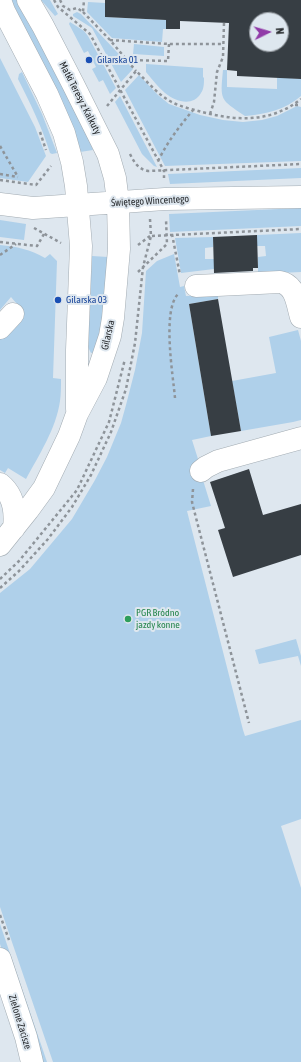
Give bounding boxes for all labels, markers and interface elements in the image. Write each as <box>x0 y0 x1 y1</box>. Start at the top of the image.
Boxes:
north arrow <box>249 12 289 52</box>
text: N <box>274 27 286 35</box>
place label: Gilarska 01 <box>97 54 138 66</box>
marker: Gilarska 01 <box>84 55 94 65</box>
street label: Matki Teresy z Kalkuty <box>56 60 104 136</box>
street label: Świętego Wincentego <box>111 193 189 209</box>
place label: Gilarska 03 <box>66 294 107 306</box>
marker: Gilarska 03 <box>53 295 63 305</box>
street label: Gilarska <box>99 319 117 351</box>
place label: PGR Bródno jazdy konne <box>136 607 180 630</box>
marker: PGR Bródno jazdy konne <box>123 614 133 624</box>
street label: Zielone Zacisze <box>6 993 34 1051</box>

